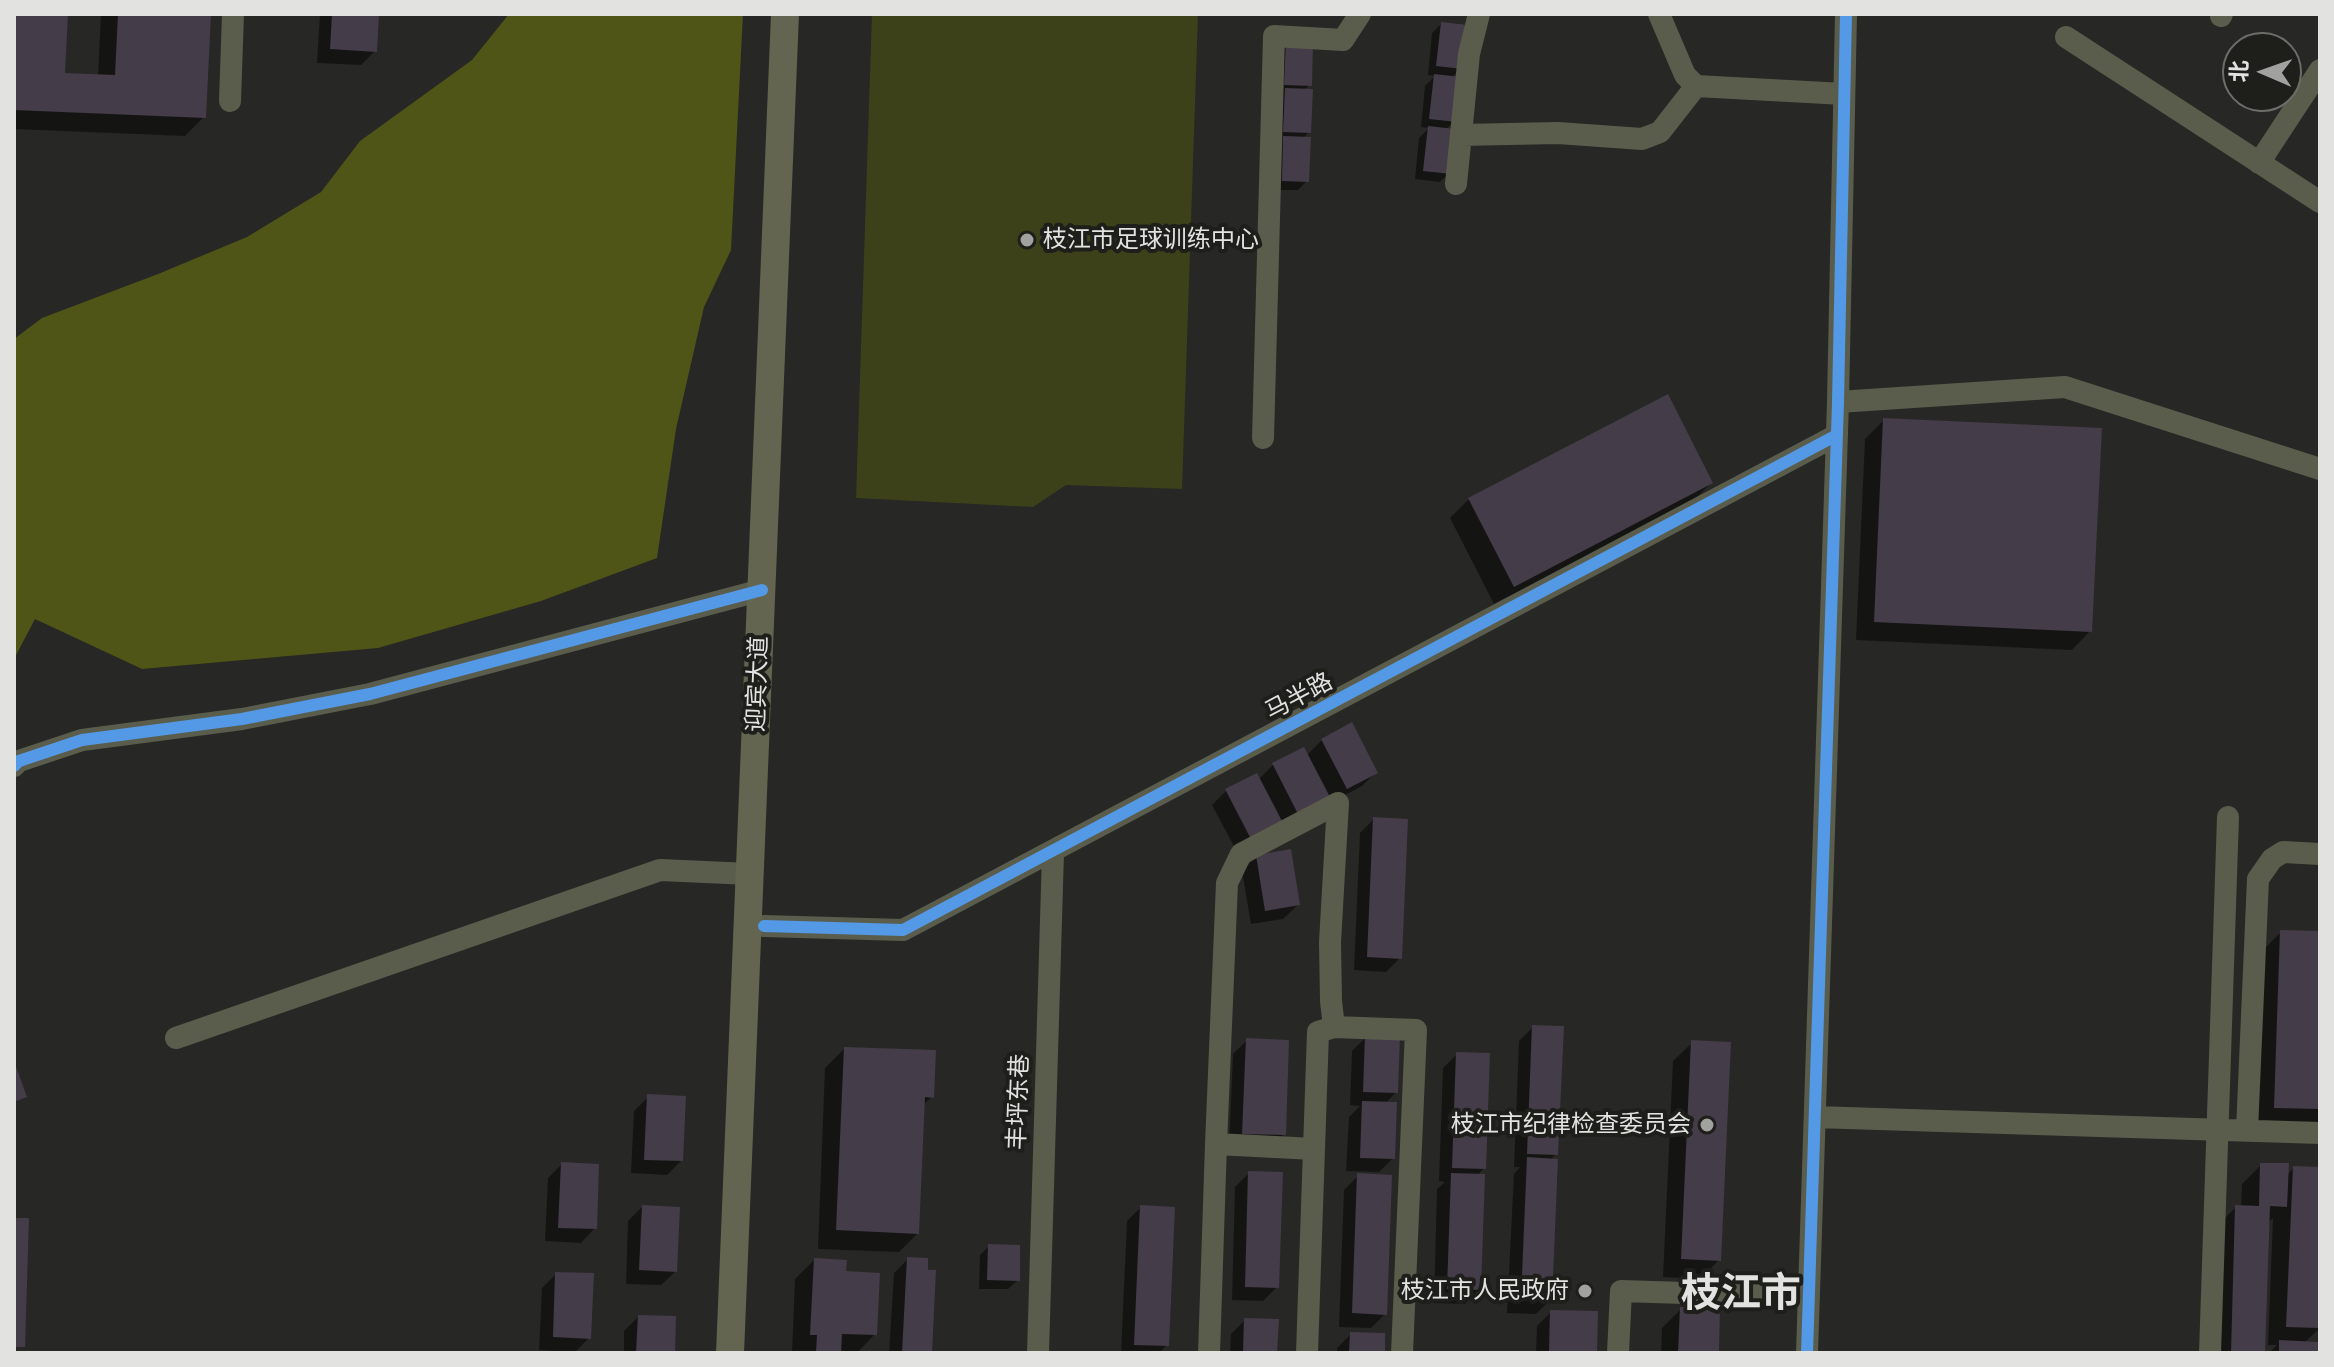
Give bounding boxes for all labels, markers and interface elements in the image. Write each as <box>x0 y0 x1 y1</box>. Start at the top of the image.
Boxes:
north arrow <box>2222 32 2302 112</box>
text: 北 <box>2227 60 2252 83</box>
place label: 枝江市足球训练中心 <box>1043 226 1259 254</box>
marker: 枝江市足球训练中心 <box>1018 231 1036 249</box>
street label: 迎宾大道 <box>742 636 774 732</box>
street label: 马半路 <box>1260 667 1338 727</box>
street label: 丰坪东巷 <box>1003 1054 1035 1150</box>
place label: 枝江市纪律检查委员会 <box>1451 1111 1691 1139</box>
marker: 枝江市纪律检查委员会 <box>1698 1116 1716 1134</box>
district label: 枝江市 <box>1681 1270 1801 1318</box>
place label: 枝江市人民政府 <box>1401 1277 1569 1305</box>
marker: 枝江市人民政府 <box>1576 1282 1594 1300</box>

